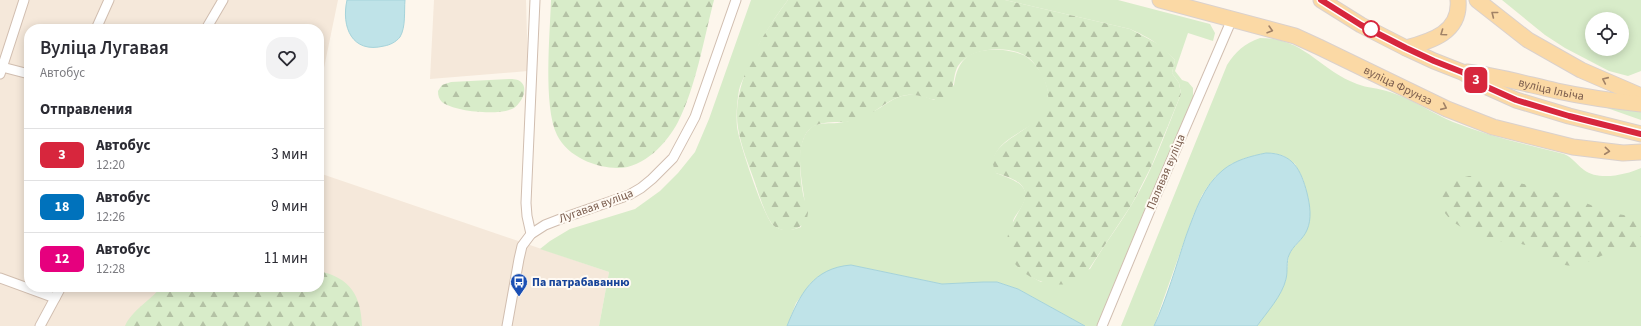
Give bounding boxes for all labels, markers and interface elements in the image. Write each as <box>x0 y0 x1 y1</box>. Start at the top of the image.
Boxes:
one-way arrow <box>1492 12 1499 19</box>
map controls <box>1585 12 1629 56</box>
button: locate <box>1585 12 1629 56</box>
unlabelled marker <box>1362 20 1380 38</box>
one-way arrow <box>1267 25 1273 33</box>
one-way arrow <box>1440 28 1447 35</box>
text: Вуліца Лугавая <box>40 35 169 62</box>
button: heart <box>266 37 308 79</box>
street label: вуліца Фрунзэ <box>1361 61 1435 109</box>
text: Автобус <box>40 64 85 82</box>
line badge: 3 <box>1463 67 1489 93</box>
text: 3 <box>1472 70 1480 90</box>
street label: вуліца Ільіча <box>1517 74 1585 105</box>
one-way arrow <box>1602 77 1610 85</box>
text: Отправления <box>40 99 133 120</box>
one-way arrow <box>1440 102 1448 110</box>
street label: Палявая вуліца <box>1142 132 1190 212</box>
text: Автобус <box>96 135 150 156</box>
text: 3 мин <box>271 144 308 165</box>
text: 3 <box>58 145 66 165</box>
one-way arrow <box>1604 146 1610 155</box>
text: 12:20 <box>96 156 125 174</box>
street label: Лугавая вуліца <box>556 185 636 227</box>
text: Автобус <box>96 187 150 208</box>
text: 9 мин <box>271 196 308 217</box>
text: 18 <box>55 197 69 217</box>
text: 12:26 <box>96 208 125 226</box>
text: Автобус <box>96 239 150 260</box>
text: 11 мин <box>264 248 308 269</box>
text: 12 <box>55 249 69 269</box>
text: 12:28 <box>96 260 125 278</box>
bus stop icon: Па патрабаванню <box>509 272 529 297</box>
place label: Па патрабаванню <box>532 274 630 291</box>

